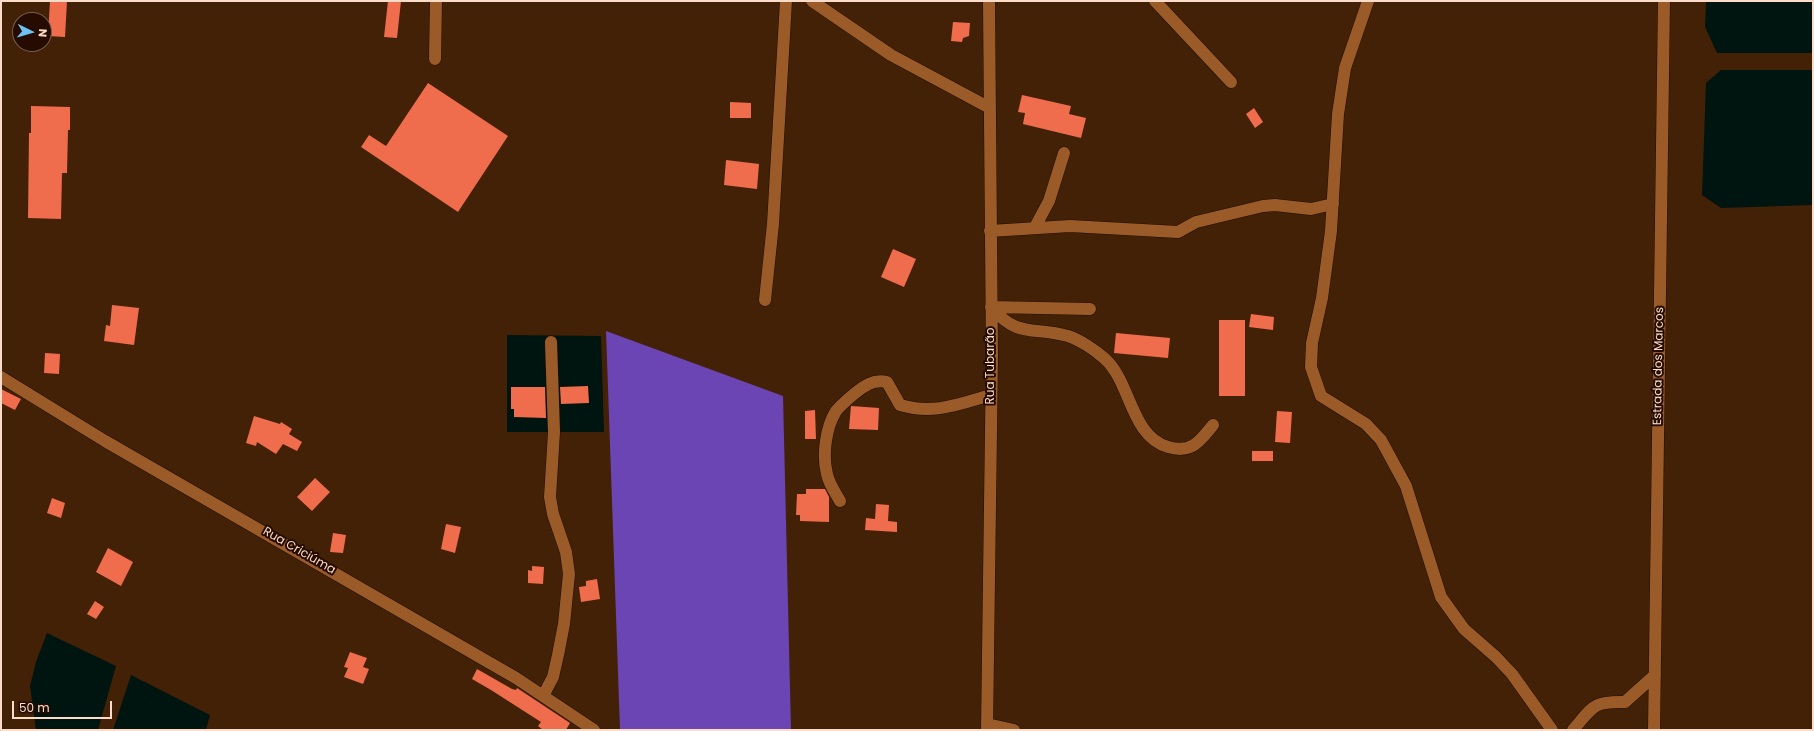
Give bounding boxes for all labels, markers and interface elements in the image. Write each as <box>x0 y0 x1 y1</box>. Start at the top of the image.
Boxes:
north arrow <box>12 12 52 52</box>
text: N <box>35 28 51 38</box>
street label: Estrada dos Marcos <box>1651 307 1667 425</box>
street label: Rua Tubarão <box>984 328 998 404</box>
street label: Rua Criciúma <box>260 524 338 578</box>
scale bar <box>14 693 114 719</box>
text: 50 m <box>19 699 50 716</box>

